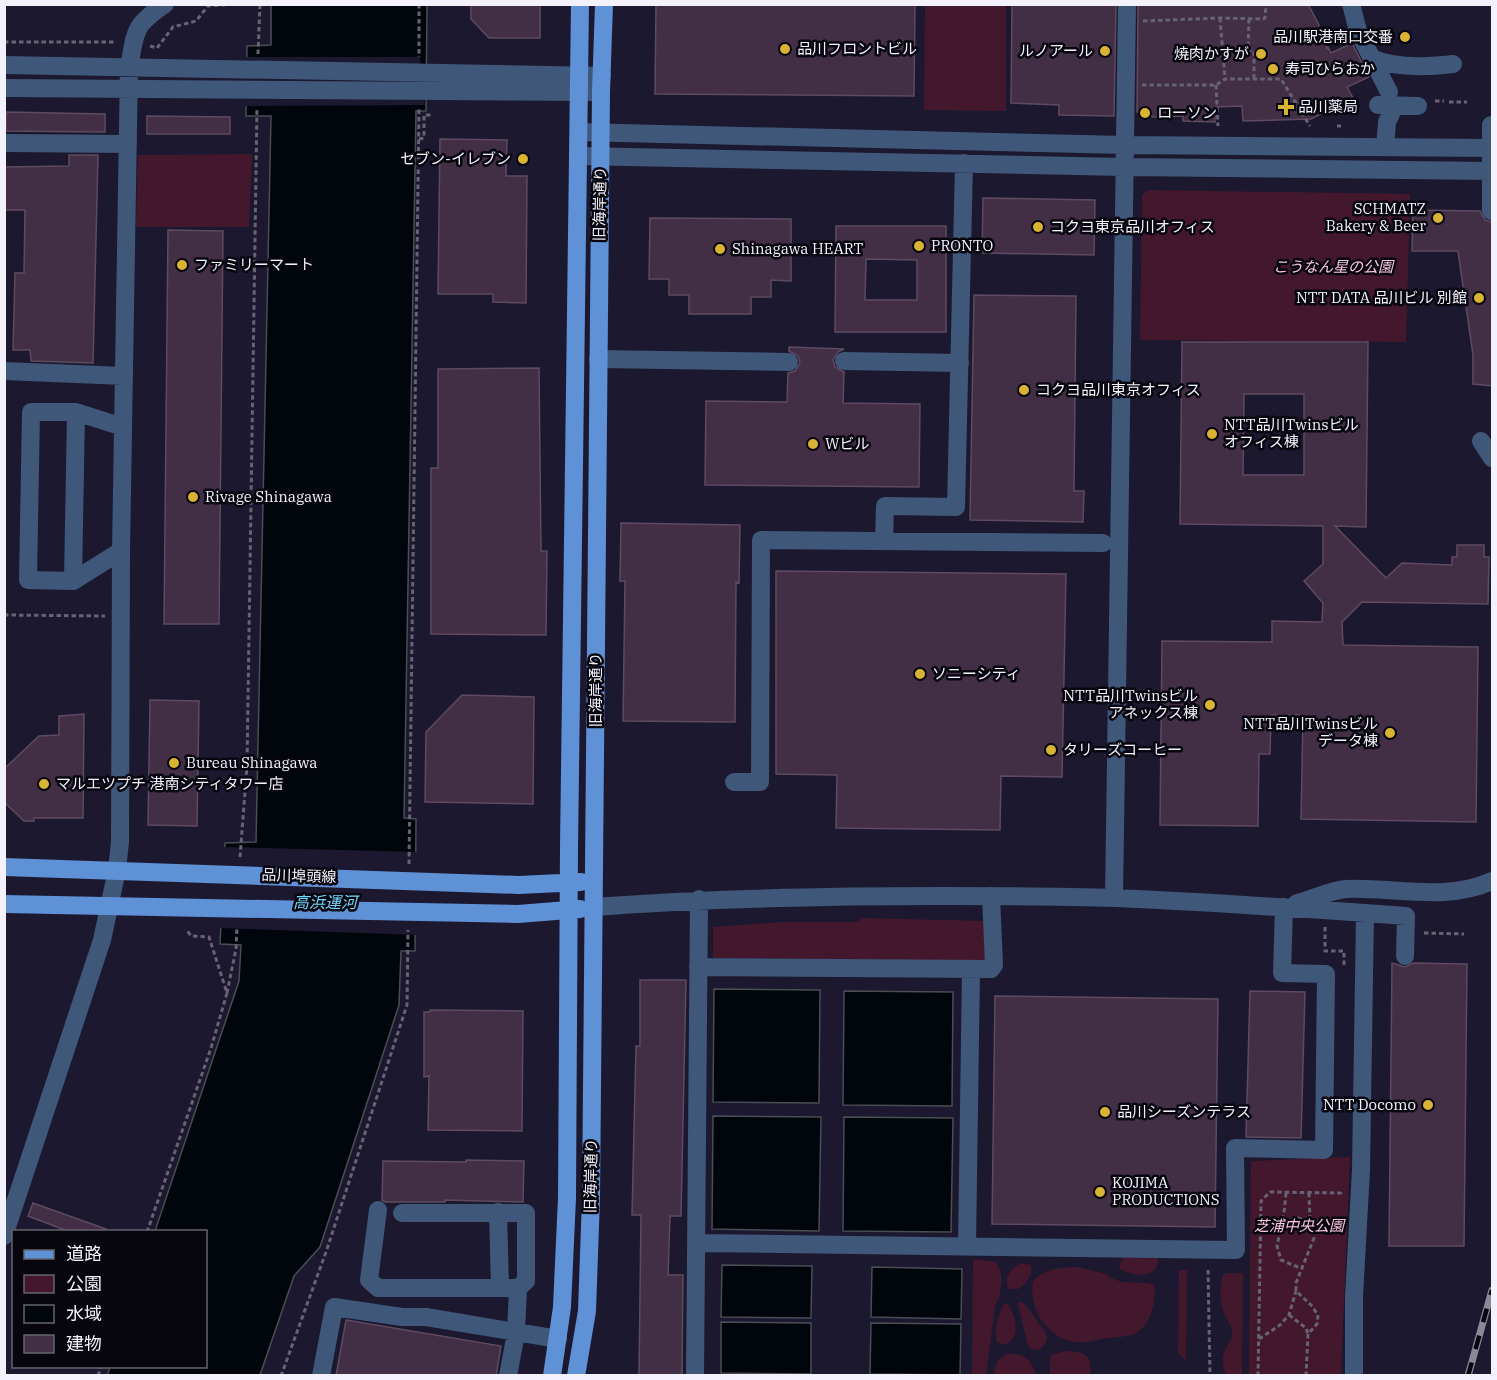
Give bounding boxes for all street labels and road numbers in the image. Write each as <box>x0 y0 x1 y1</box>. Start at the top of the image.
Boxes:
street label: 旧海岸通り <box>589 166 610 242</box>
street label: 旧海岸通り <box>586 652 605 728</box>
street label: 品川埠頭線 <box>261 865 337 886</box>
street label: 旧海岸通り <box>580 1138 601 1214</box>

